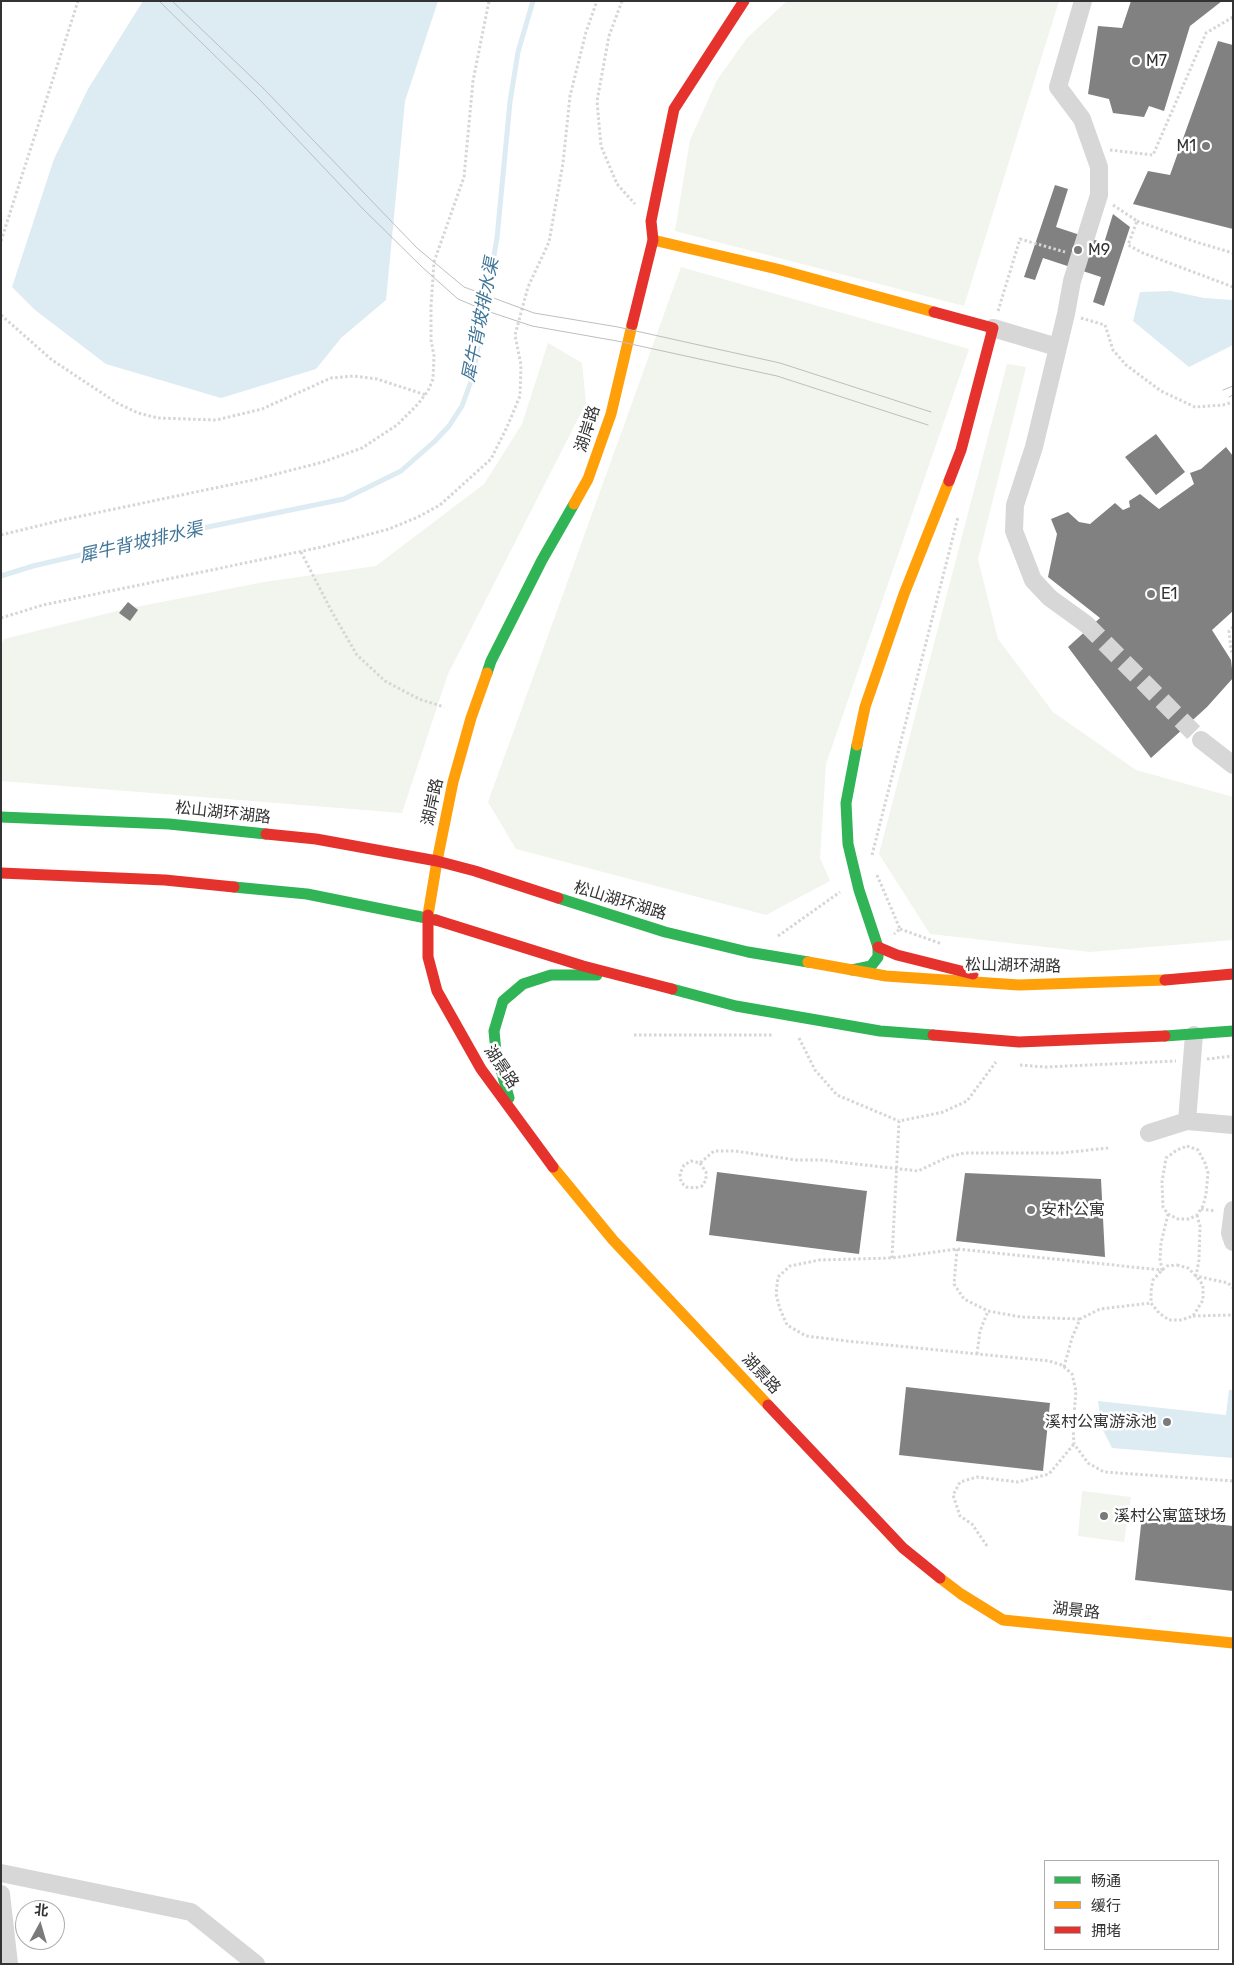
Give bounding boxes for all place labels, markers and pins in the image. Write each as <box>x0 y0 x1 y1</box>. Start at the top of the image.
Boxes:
place label: M7 <box>1146 51 1167 71</box>
marker: M7 <box>1130 55 1142 67</box>
place label: M1 <box>1176 136 1196 156</box>
marker: M1 <box>1200 140 1212 152</box>
place label: M9 <box>1088 240 1110 260</box>
marker: M9 <box>1072 244 1084 256</box>
place label: E1 <box>1161 584 1177 604</box>
marker: E1 <box>1145 588 1157 600</box>
place label: 安朴公寓 <box>1041 1200 1105 1220</box>
marker: 安朴公寓 <box>1025 1204 1037 1216</box>
place label: 溪村公寓游泳池 <box>1045 1412 1157 1432</box>
marker: 溪村公寓游泳池 <box>1161 1416 1173 1428</box>
place label: 溪村公寓篮球场 <box>1114 1506 1226 1526</box>
marker: 溪村公寓篮球场 <box>1098 1510 1110 1522</box>

